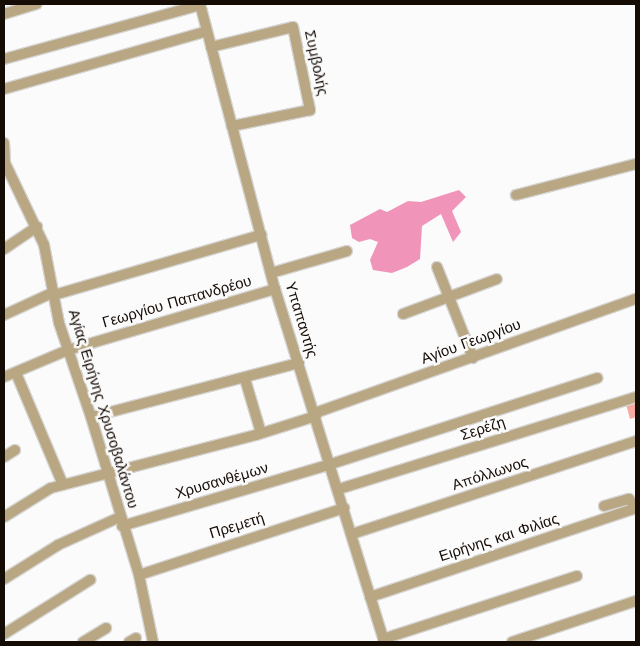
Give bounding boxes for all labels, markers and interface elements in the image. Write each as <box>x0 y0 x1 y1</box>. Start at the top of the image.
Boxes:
street label: Συμβολής <box>300 29 332 97</box>
street label: Γεωργίου Παπανδρέου <box>100 272 254 332</box>
street label: Υπαπαντής <box>281 280 321 360</box>
street label: Αγίας Ειρήνης Χρυσοβαλάντου <box>64 307 142 511</box>
street label: Αγίου Γεωργίου <box>419 316 523 368</box>
street label: Σερέζη <box>458 413 508 445</box>
street label: Απόλλωνος <box>450 453 530 495</box>
street label: Χρυσανθέμων <box>174 459 270 503</box>
street label: Πρεμετή <box>207 509 267 543</box>
street label: Ειρήνης και Φιλίας <box>437 510 561 566</box>

